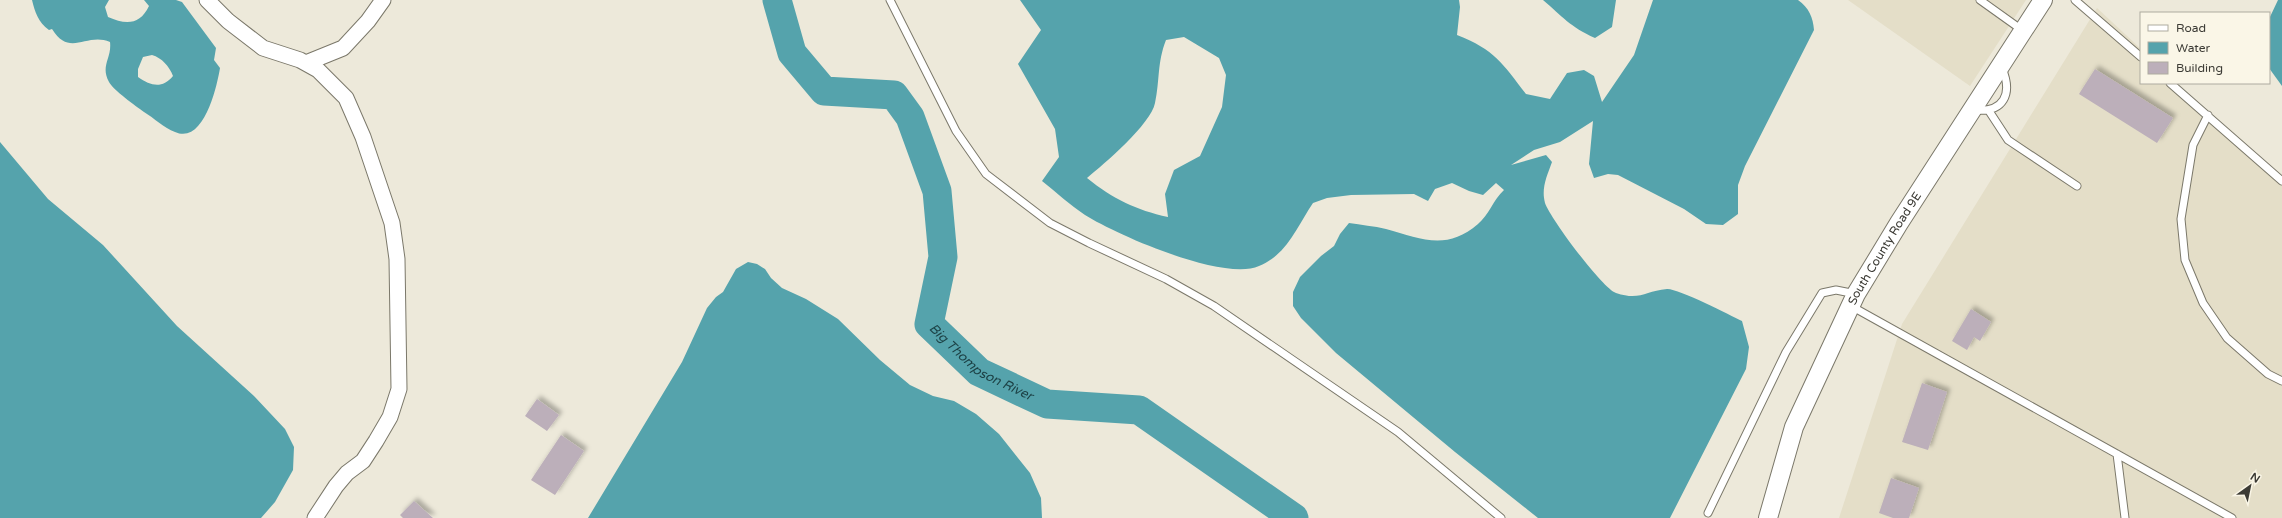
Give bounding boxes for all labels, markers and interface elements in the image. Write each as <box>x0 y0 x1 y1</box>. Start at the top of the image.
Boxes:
legend <box>2140 12 2270 84</box>
text: Road <box>2176 21 2206 35</box>
text: Water <box>2176 41 2211 55</box>
text: Building <box>2176 61 2223 75</box>
street label: South County Road 9E <box>1845 189 1924 307</box>
water label: Big Thompson River <box>926 320 1037 405</box>
north arrow <box>2230 466 2270 506</box>
text: N <box>2248 470 2262 486</box>

